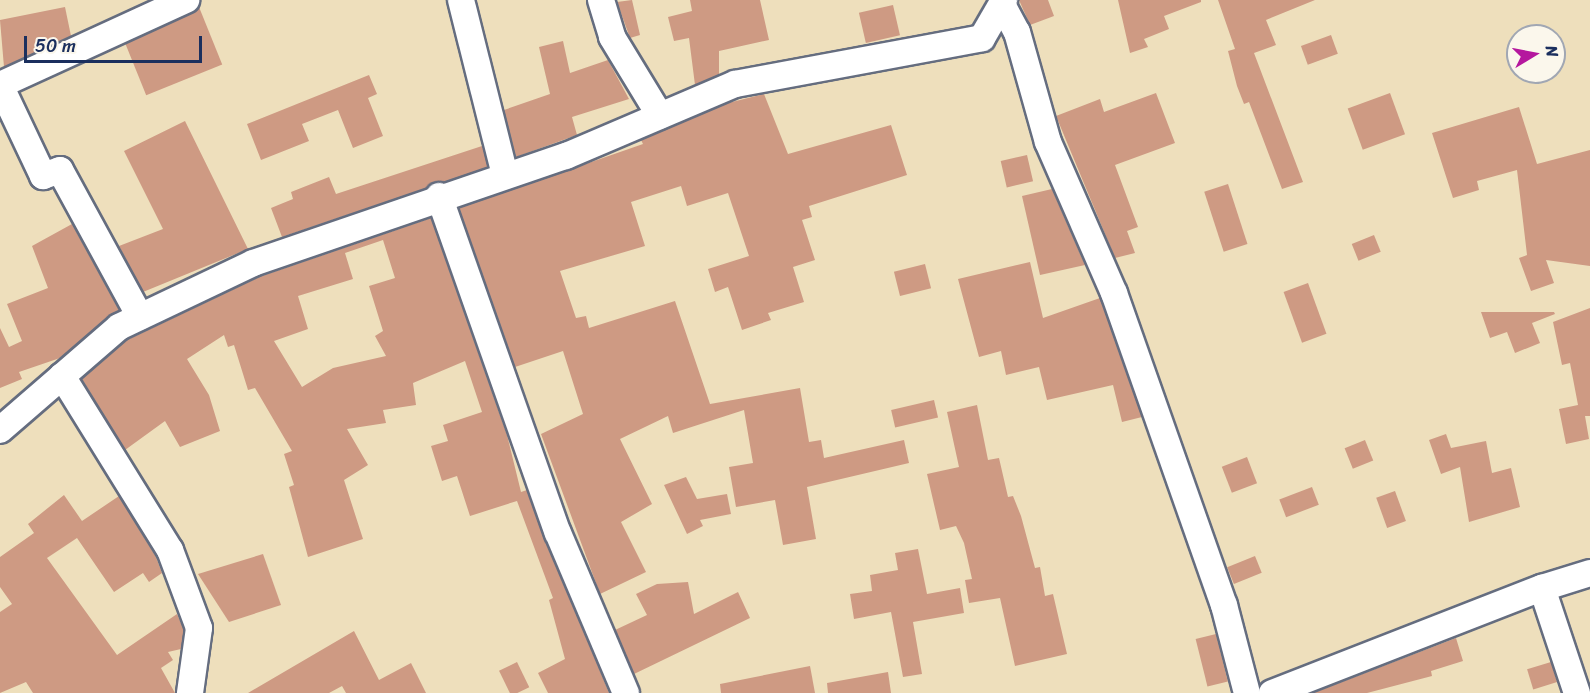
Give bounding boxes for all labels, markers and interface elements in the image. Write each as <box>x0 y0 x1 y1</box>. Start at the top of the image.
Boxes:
scale bar <box>27 24 206 62</box>
north arrow <box>1506 24 1566 84</box>
text: 50 m <box>35 30 76 62</box>
text: N <box>1537 43 1567 59</box>

